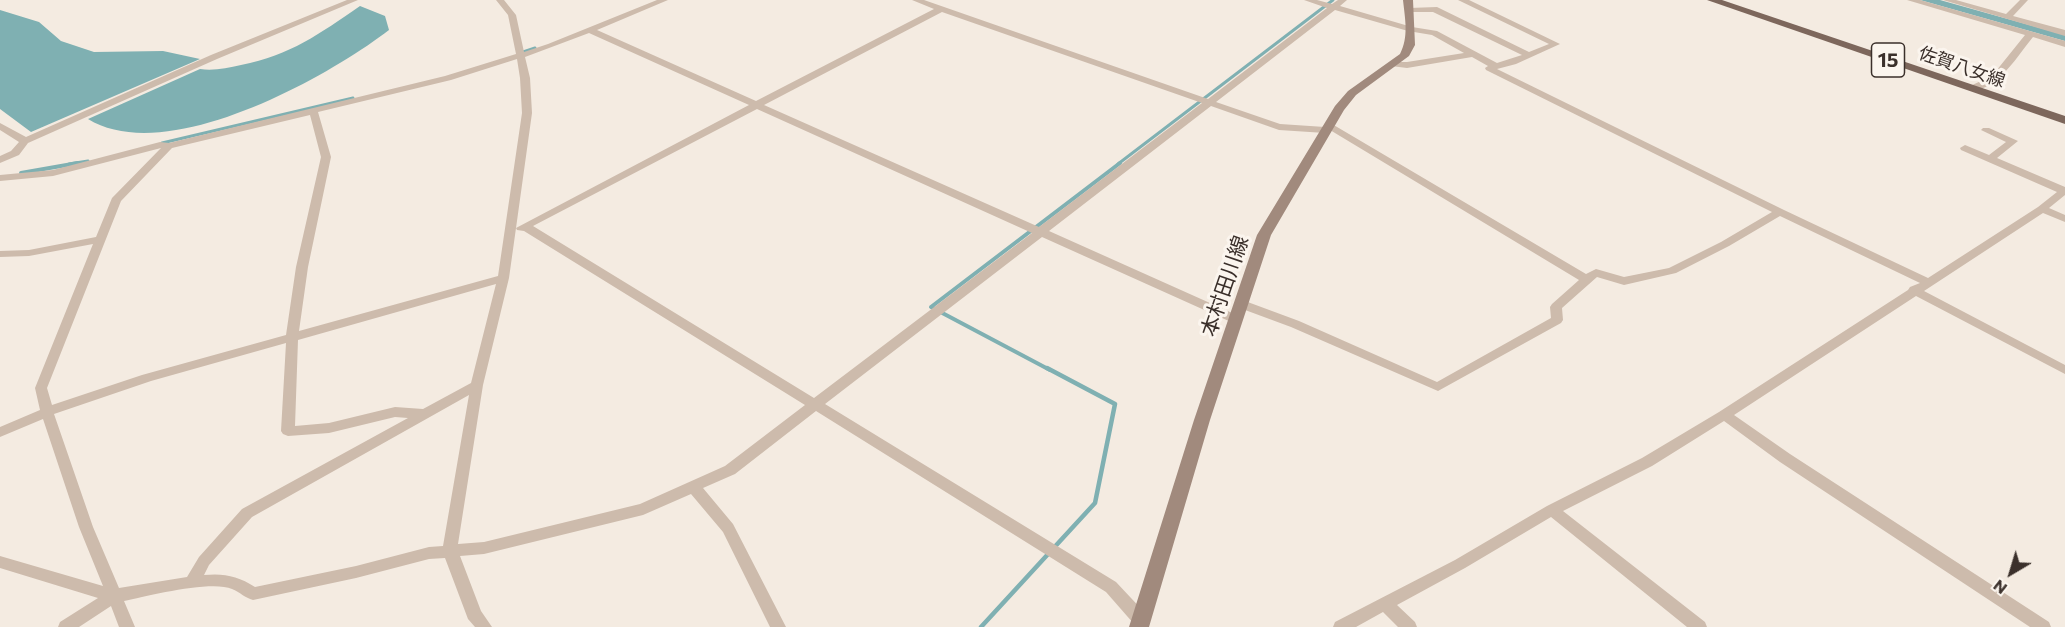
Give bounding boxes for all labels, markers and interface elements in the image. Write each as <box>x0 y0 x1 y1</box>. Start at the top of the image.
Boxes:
street label: 佐賀八女線 <box>1916 42 2008 92</box>
road number: 15 <box>1872 43 1904 77</box>
street label: 本村田川線 <box>1196 232 1254 340</box>
north arrow <box>1981 543 2041 603</box>
text: N <box>1989 576 2010 599</box>

